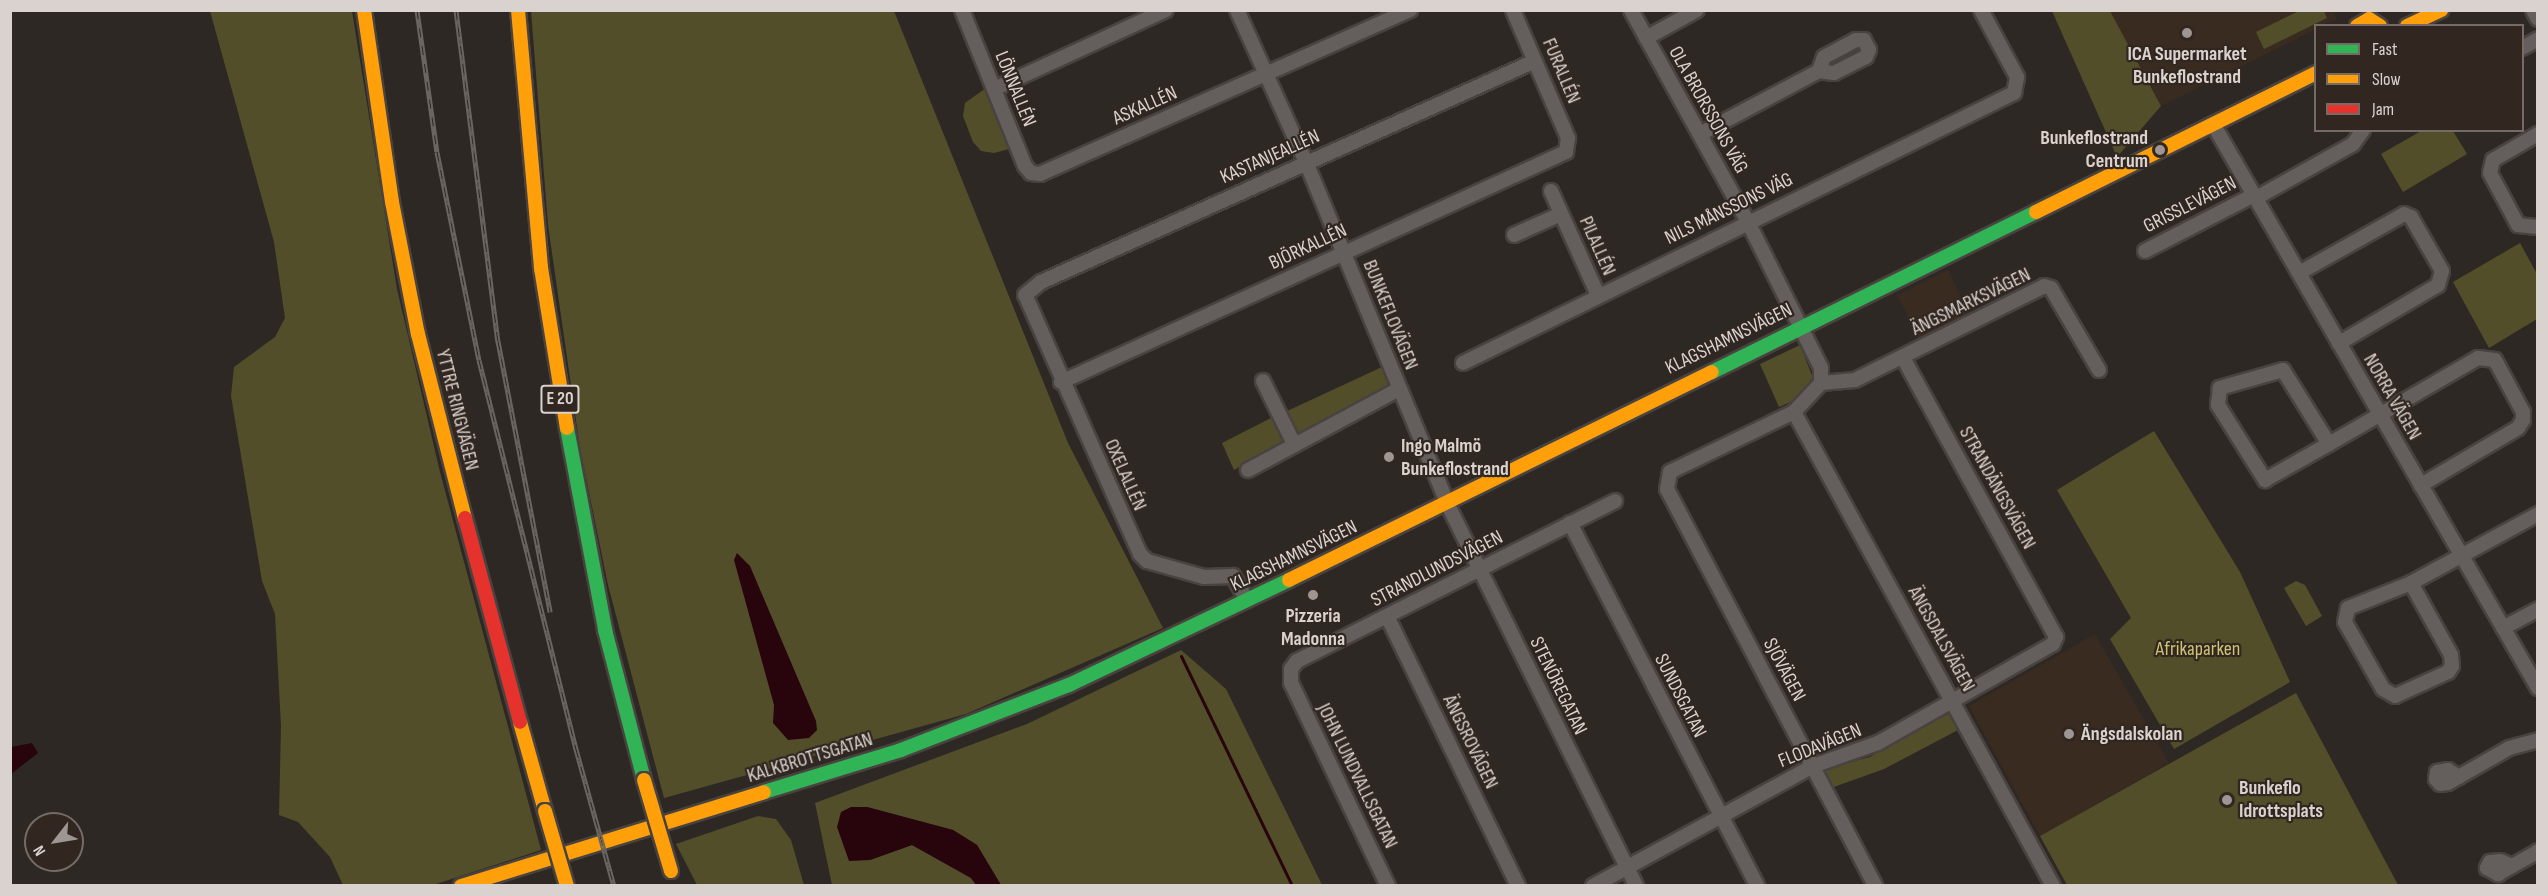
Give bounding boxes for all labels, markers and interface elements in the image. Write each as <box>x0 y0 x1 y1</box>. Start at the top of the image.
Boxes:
legend <box>2314 24 2524 132</box>
marker: ICA Supermarket Bunkeflostrand <box>2180 26 2194 40</box>
street label: FURALLÉN <box>1537 35 1585 107</box>
text: Fast <box>2372 39 2397 60</box>
street label: OLA BRORSSONS VÄG <box>1663 42 1753 178</box>
place label: ICA Supermarket Bunkeflostrand <box>2127 42 2247 89</box>
street label: LÖNNALLÉN <box>989 48 1041 130</box>
text: Slow <box>2372 69 2401 90</box>
street label: ASKALLÉN <box>1109 81 1181 131</box>
text: Jam <box>2372 99 2394 120</box>
street label: KASTANJEALLÉN <box>1217 124 1323 190</box>
place label: Bunkeflostrand Centrum <box>2040 126 2148 173</box>
marker: Bunkeflostrand Centrum <box>2153 143 2167 157</box>
street label: NILS MÅNSSONS VÄG <box>1661 168 1797 250</box>
street label: GRISSLEVÄGEN <box>2140 171 2240 239</box>
street label: PILALLÉN <box>1573 213 1621 279</box>
street label: BJÖRKALLÉN <box>1265 219 1351 275</box>
street label: BUNKEFLOVÄGEN <box>1357 257 1423 373</box>
street label: ÄNGSMARKSVÄGEN <box>1907 263 2035 341</box>
street label: KLAGSHAMNSVÄGEN <box>1662 298 1796 380</box>
street label: YTTRE RINGVÄGEN <box>430 347 484 473</box>
street label: NORRA VÄGEN <box>2358 350 2426 444</box>
road number: E 20 <box>539 384 581 414</box>
street label: STRANDÄNGSVÄGEN <box>1953 422 2041 554</box>
place label: Ingo Malmö Bunkeflostrand <box>1401 434 1509 481</box>
street label: OXELALLÉN <box>1099 436 1151 514</box>
marker: Ingo Malmö Bunkeflostrand <box>1382 450 1396 464</box>
street label: KLAGSHAMNSVÄGEN <box>1227 515 1361 597</box>
street label: STRANDLUNDSVÄGEN <box>1367 525 1507 613</box>
street label: ÄNGSDALSVÄGEN <box>1902 582 1980 696</box>
marker: Pizzeria Madonna <box>1306 588 1320 602</box>
place label: Pizzeria Madonna <box>1281 604 1345 651</box>
street label: STENÖREGATAN <box>1524 633 1592 739</box>
street label: SJÖVÄGEN <box>1757 634 1811 706</box>
park label: Afrikaparken <box>2156 637 2240 661</box>
street label: SUNDSGATAN <box>1649 650 1711 742</box>
street label: ÄNGSROVÄGEN <box>1437 691 1503 793</box>
street label: JOHN LUNDVALLSGATAN <box>1311 700 1403 852</box>
street label: FLODAVÄGEN <box>1775 718 1865 774</box>
place label: Ängsdalskolan <box>2081 722 2182 746</box>
marker: Ängsdalskolan <box>2062 727 2076 741</box>
street label: KALKBROTTSGATAN <box>744 728 876 788</box>
place label: Bunkeflo Idrottsplats <box>2239 777 2323 824</box>
marker: Bunkeflo Idrottsplats <box>2220 793 2234 807</box>
north arrow <box>24 812 84 872</box>
text: N <box>30 842 50 859</box>

